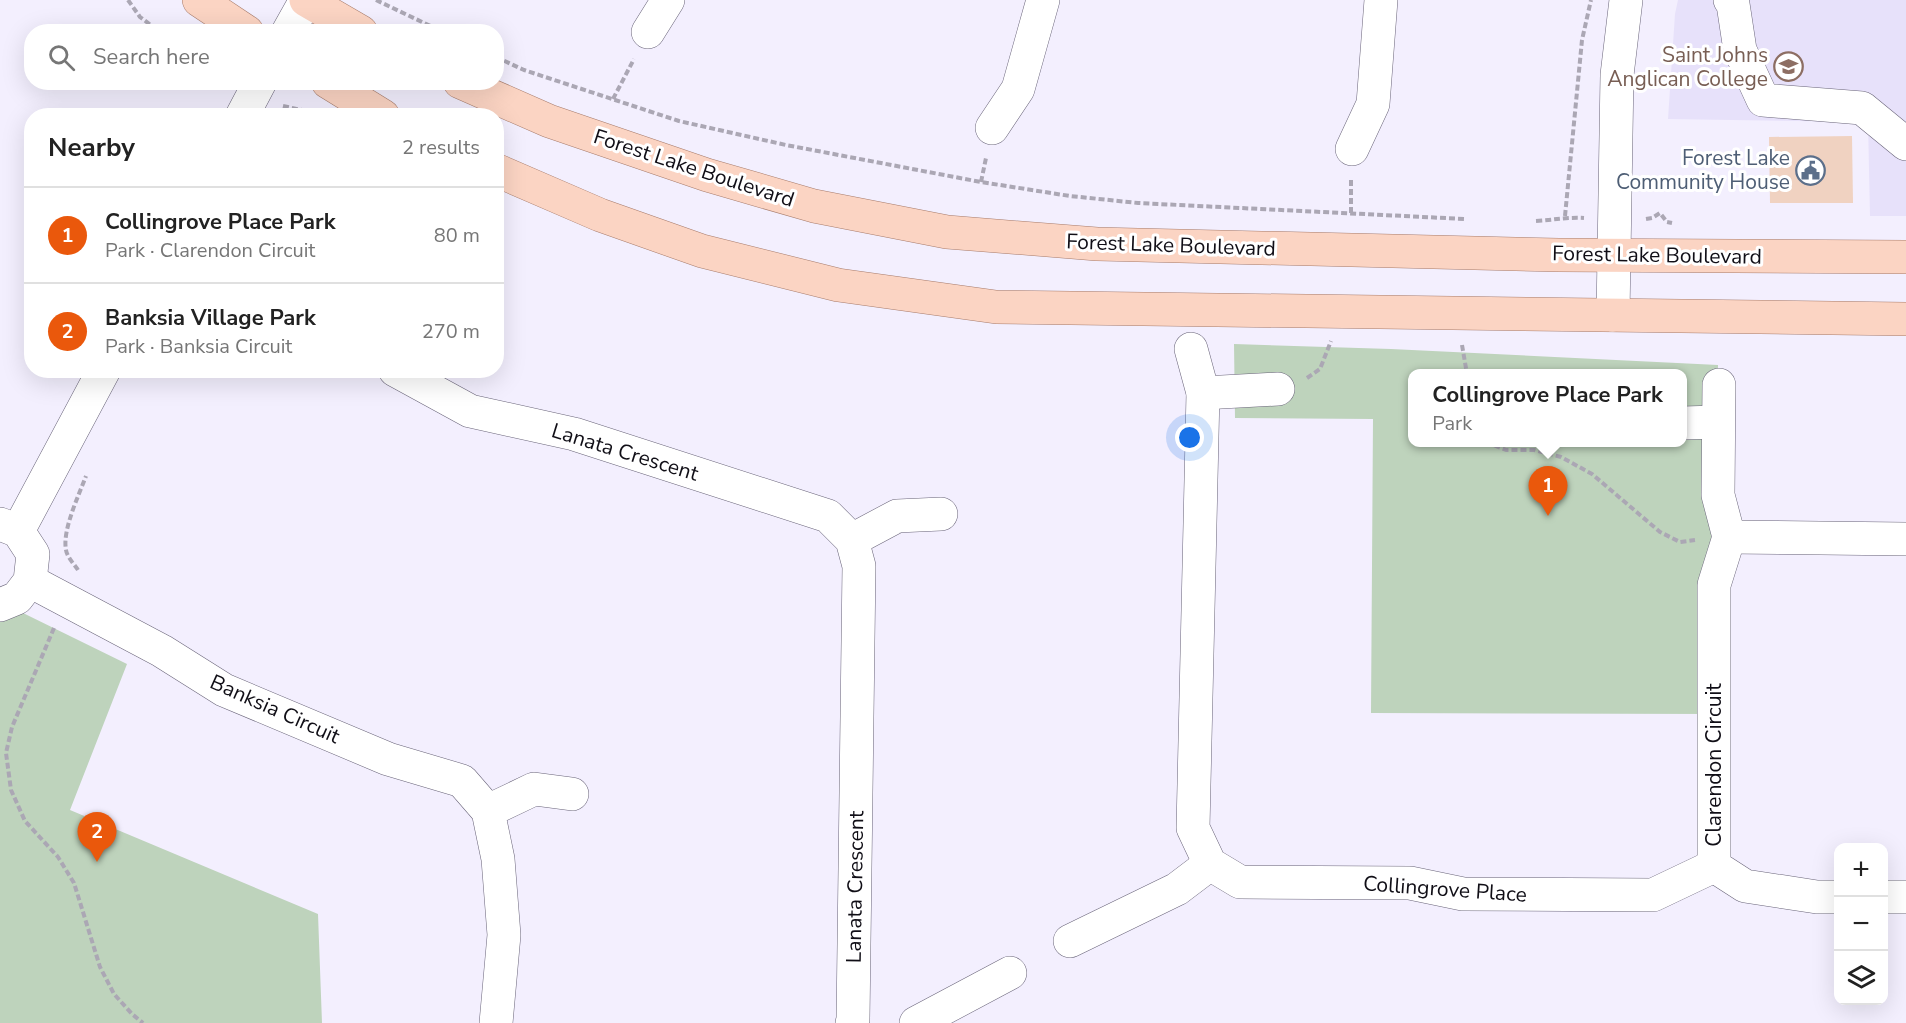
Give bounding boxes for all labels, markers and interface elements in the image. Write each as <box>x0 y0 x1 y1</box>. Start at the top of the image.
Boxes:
search box <box>24 24 504 90</box>
icon: search <box>45 41 78 74</box>
place label: Saint Johns Anglican College <box>1607 41 1768 93</box>
text: Search here <box>93 42 210 72</box>
school or university icon: Saint Johns Anglican College <box>1773 51 1805 83</box>
street label: Forest Lake Boulevard <box>590 122 798 214</box>
text: Nearby <box>48 130 135 165</box>
text: 2 results <box>402 134 480 161</box>
place label: Forest Lake Community House <box>1616 144 1790 196</box>
public building icon: Forest Lake Community House <box>1795 154 1827 186</box>
text: Collingrove Place Park <box>105 207 336 237</box>
text: 1 <box>62 222 74 249</box>
text: 80 m <box>434 222 480 249</box>
street label: Forest Lake Boulevard <box>1066 227 1276 263</box>
text: Park · Clarendon Circuit <box>105 237 315 264</box>
street label: Forest Lake Boulevard <box>1552 239 1762 271</box>
text: Banksia Village Park <box>105 303 316 333</box>
text: 2 <box>62 318 74 345</box>
text: 270 m <box>422 318 480 345</box>
text: Park · Banksia Circuit <box>105 333 292 360</box>
popup <box>1408 369 1687 447</box>
text: Collingrove Place Park <box>1432 380 1663 410</box>
text: Park <box>1432 410 1472 437</box>
street label: Lanata Crescent <box>548 416 702 488</box>
your location <box>1175 423 1204 452</box>
pin: 1 <box>1528 466 1568 516</box>
street label: Banksia Circuit <box>206 668 345 750</box>
street label: Clarendon Circuit <box>1700 683 1728 847</box>
street label: Lanata Crescent <box>840 810 870 963</box>
pin: 2 <box>78 812 116 862</box>
map controls <box>1834 843 1888 1005</box>
button: + <box>1834 843 1888 897</box>
street label: Collingrove Place <box>1362 869 1528 909</box>
button: − <box>1834 897 1888 951</box>
button: layers <box>1834 951 1888 1005</box>

